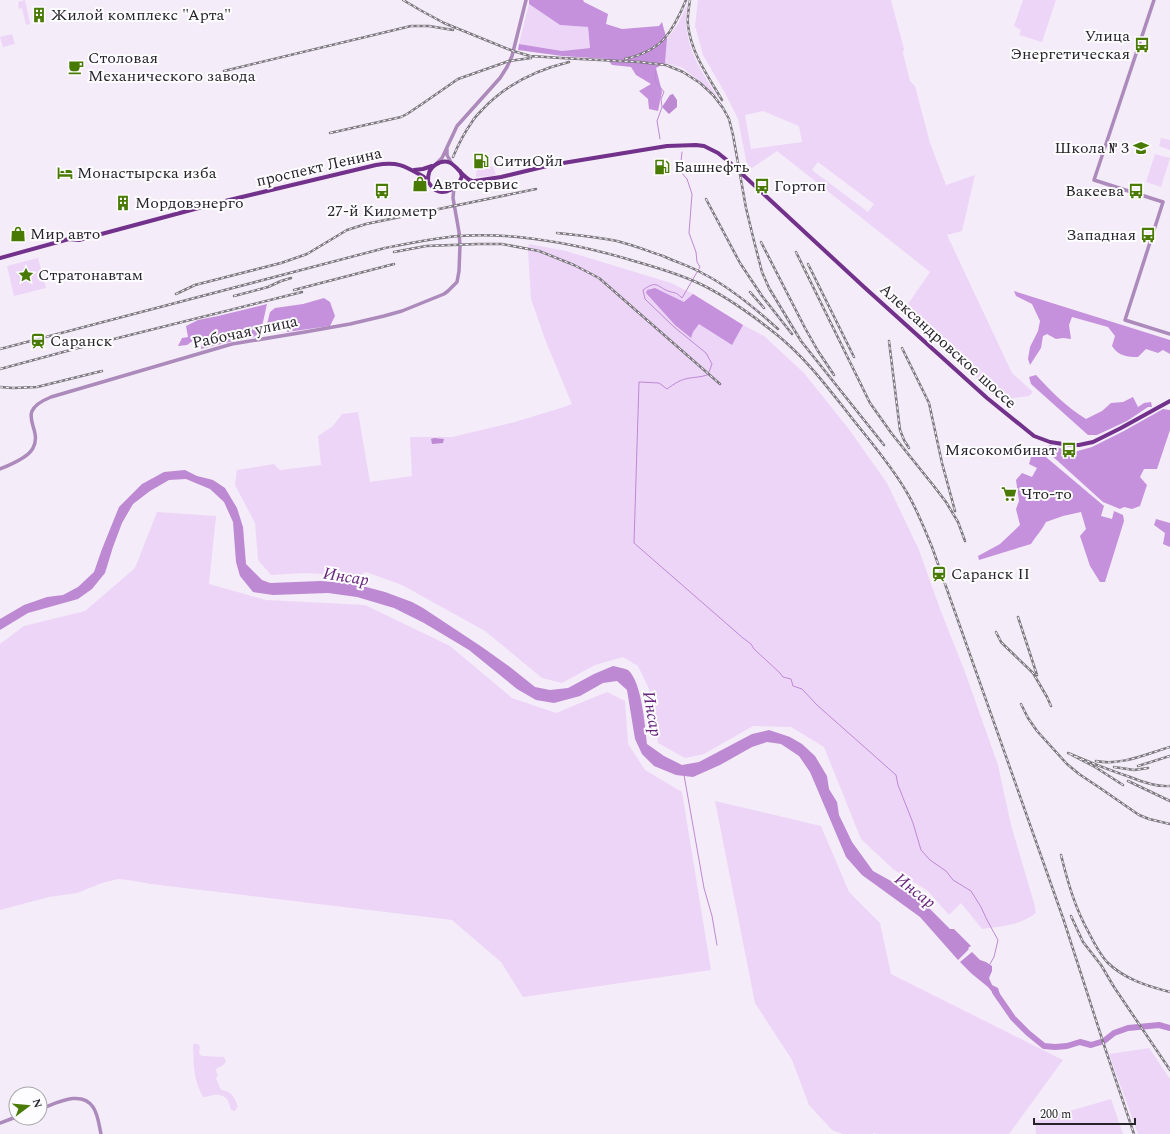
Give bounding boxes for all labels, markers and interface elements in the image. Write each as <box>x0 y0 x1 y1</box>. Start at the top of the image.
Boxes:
place label: Жилой комплекс "Арта" <box>51 3 231 27</box>
building icon: Жилой комплекс "Арта" <box>30 6 48 24</box>
place label: Улица Энергетическая <box>1010 24 1130 66</box>
bus stop icon: Улица Энергетическая <box>1133 36 1151 54</box>
place label: Столовая Механического завода <box>88 46 256 88</box>
cafe icon: Столовая Механического завода <box>67 58 85 76</box>
place label: Школа № 3 <box>1054 136 1129 160</box>
school or university icon: Школа № 3 <box>1132 139 1150 157</box>
street label: проспект Ленина <box>254 141 384 193</box>
place label: СитиОйл <box>493 149 563 173</box>
fuel station icon: СитиОйл <box>472 152 490 170</box>
place label: Башнефть <box>674 155 749 179</box>
fuel station icon: Башнефть <box>653 158 671 176</box>
place label: Монастырска изба <box>77 161 217 185</box>
hotel icon: Монастырска изба <box>56 164 74 182</box>
place label: Автосервис <box>432 172 518 196</box>
place label: Гортоп <box>774 174 826 198</box>
shop icon: Автосервис <box>411 175 429 193</box>
bus stop icon: Гортоп <box>753 177 771 195</box>
place label: Вакеева <box>1065 179 1124 203</box>
bus stop icon: 27-й Километр <box>373 182 391 200</box>
bus stop icon: Вакеева <box>1127 182 1145 200</box>
place label: Мордовэнерго <box>135 191 244 215</box>
building icon: Мордовэнерго <box>114 194 132 212</box>
place label: 27-й Километр <box>327 199 437 223</box>
place label: Мир авто <box>30 222 100 246</box>
place label: Западная <box>1066 223 1136 247</box>
shop icon: Мир авто <box>9 225 27 243</box>
bus stop icon: Западная <box>1139 226 1157 244</box>
place label: Стратонавтам <box>38 263 143 287</box>
place icon: Стратонавтам <box>17 266 35 284</box>
street label: Александровское шоссе <box>874 278 1022 414</box>
street label: Рабочая улица <box>190 309 300 355</box>
place label: Саранск <box>50 329 113 353</box>
station icon: Саранск <box>29 332 47 350</box>
place label: Мясокомбинат <box>945 438 1057 462</box>
bus stop icon: Мясокомбинат <box>1060 441 1078 459</box>
place label: Что-то <box>1021 482 1072 506</box>
supermarket icon: Что-то <box>1000 485 1018 503</box>
water label: Инсар <box>321 561 371 593</box>
place label: Саранск II <box>951 562 1030 586</box>
station icon: Саранск II <box>930 565 948 583</box>
water label: Инсар <box>635 689 669 739</box>
water label: Инсар <box>889 867 941 915</box>
north arrow <box>8 1086 48 1126</box>
text: N <box>28 1097 47 1110</box>
scale bar <box>1034 1100 1135 1126</box>
text: 200 m <box>1040 1105 1071 1124</box>

